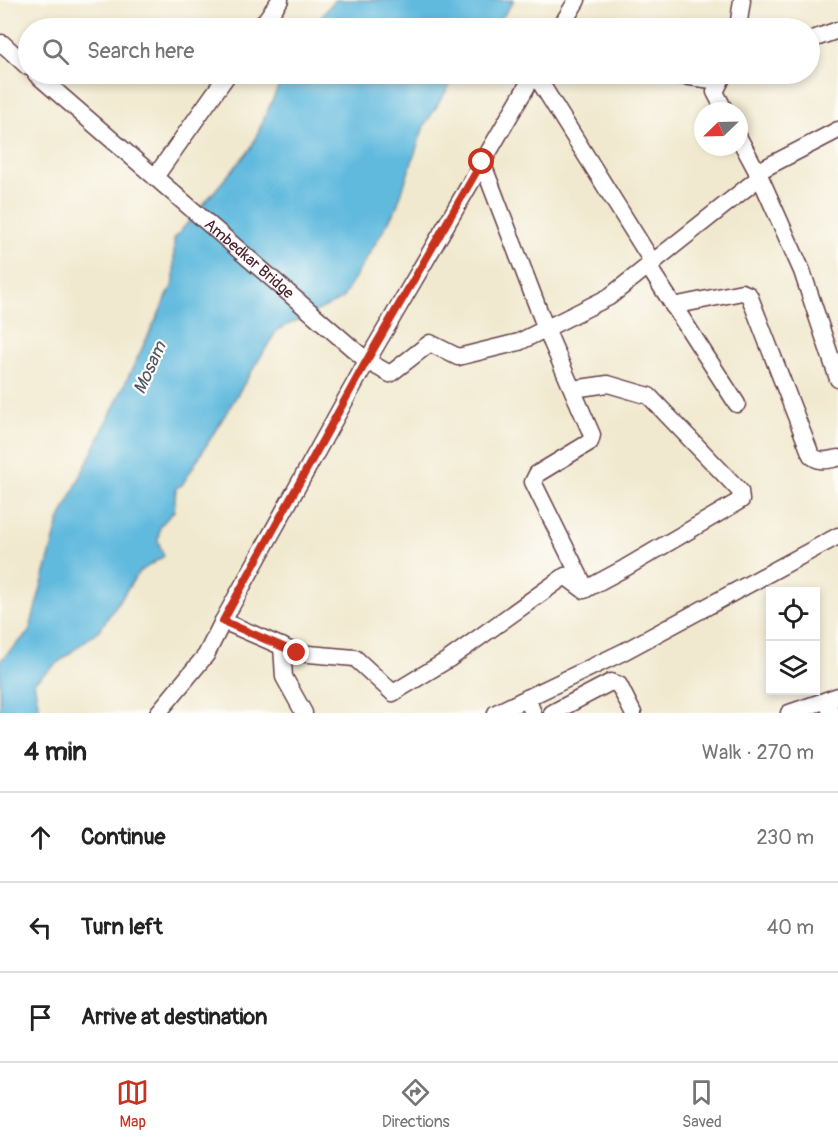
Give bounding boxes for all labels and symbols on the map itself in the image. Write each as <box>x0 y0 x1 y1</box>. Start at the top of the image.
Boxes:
north arrow <box>694 102 748 156</box>
route start <box>468 148 494 174</box>
street label: Ambedkar Bridge <box>200 214 298 303</box>
water label: Mosam <box>128 337 172 398</box>
route end <box>283 639 309 665</box>

